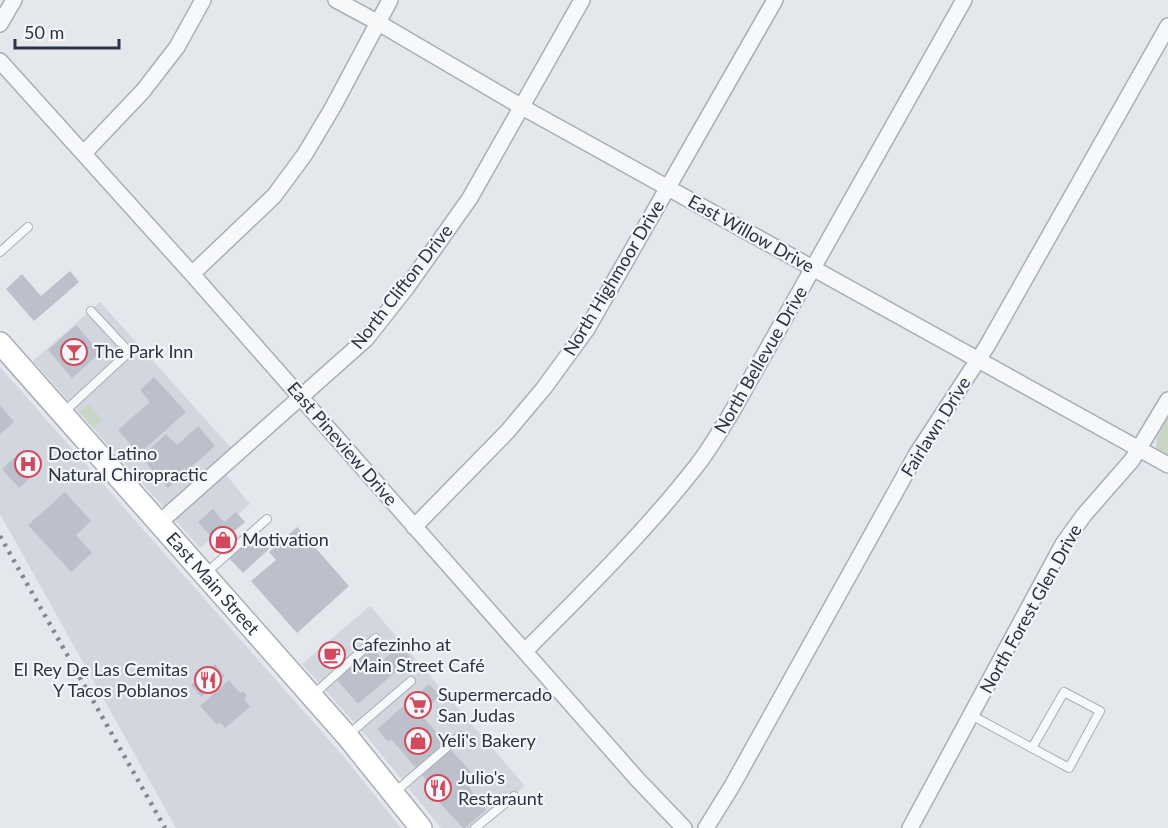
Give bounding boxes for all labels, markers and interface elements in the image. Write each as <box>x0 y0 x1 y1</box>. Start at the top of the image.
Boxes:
scale bar <box>15 12 118 50</box>
text: 50 m <box>24 21 64 43</box>
street label: East Willow Drive <box>685 189 818 277</box>
street label: North Highmoor Drive <box>558 196 668 359</box>
street label: North Clifton Drive <box>346 220 457 353</box>
street label: North Bellevue Drive <box>709 282 811 437</box>
bar icon: The Park Inn <box>59 337 89 367</box>
place label: The Park Inn <box>94 340 193 362</box>
street label: Fairlawn Drive <box>896 372 975 480</box>
street label: East Pineview Drive <box>283 377 403 510</box>
place label: Doctor Latino Natural Chiropractic <box>48 442 208 485</box>
hospital icon: Doctor Latino Natural Chiropractic <box>13 449 43 479</box>
street label: North Forest Glen Drive <box>974 520 1086 697</box>
shop icon: Motivation <box>208 525 238 555</box>
street label: East Main Street <box>162 527 265 639</box>
place label: Motivation <box>242 528 329 550</box>
place label: Cafezinho at Main Street Café <box>352 633 485 676</box>
cafe icon: Cafezinho at Main Street Café <box>317 640 347 670</box>
place label: El Rey De Las Cemitas Y Tacos Poblanos <box>13 658 188 701</box>
restaurant icon: El Rey De Las Cemitas Y Tacos Poblanos <box>193 665 223 695</box>
place label: Supermercado San Judas <box>438 683 552 726</box>
supermarket icon: Supermercado San Judas <box>403 690 433 720</box>
shop icon: Yeli's Bakery <box>403 726 433 756</box>
place label: Yeli's Bakery <box>438 729 536 751</box>
place label: Julio's Restaraunt <box>458 766 544 809</box>
restaurant icon: Julio's Restaraunt <box>423 773 453 803</box>

